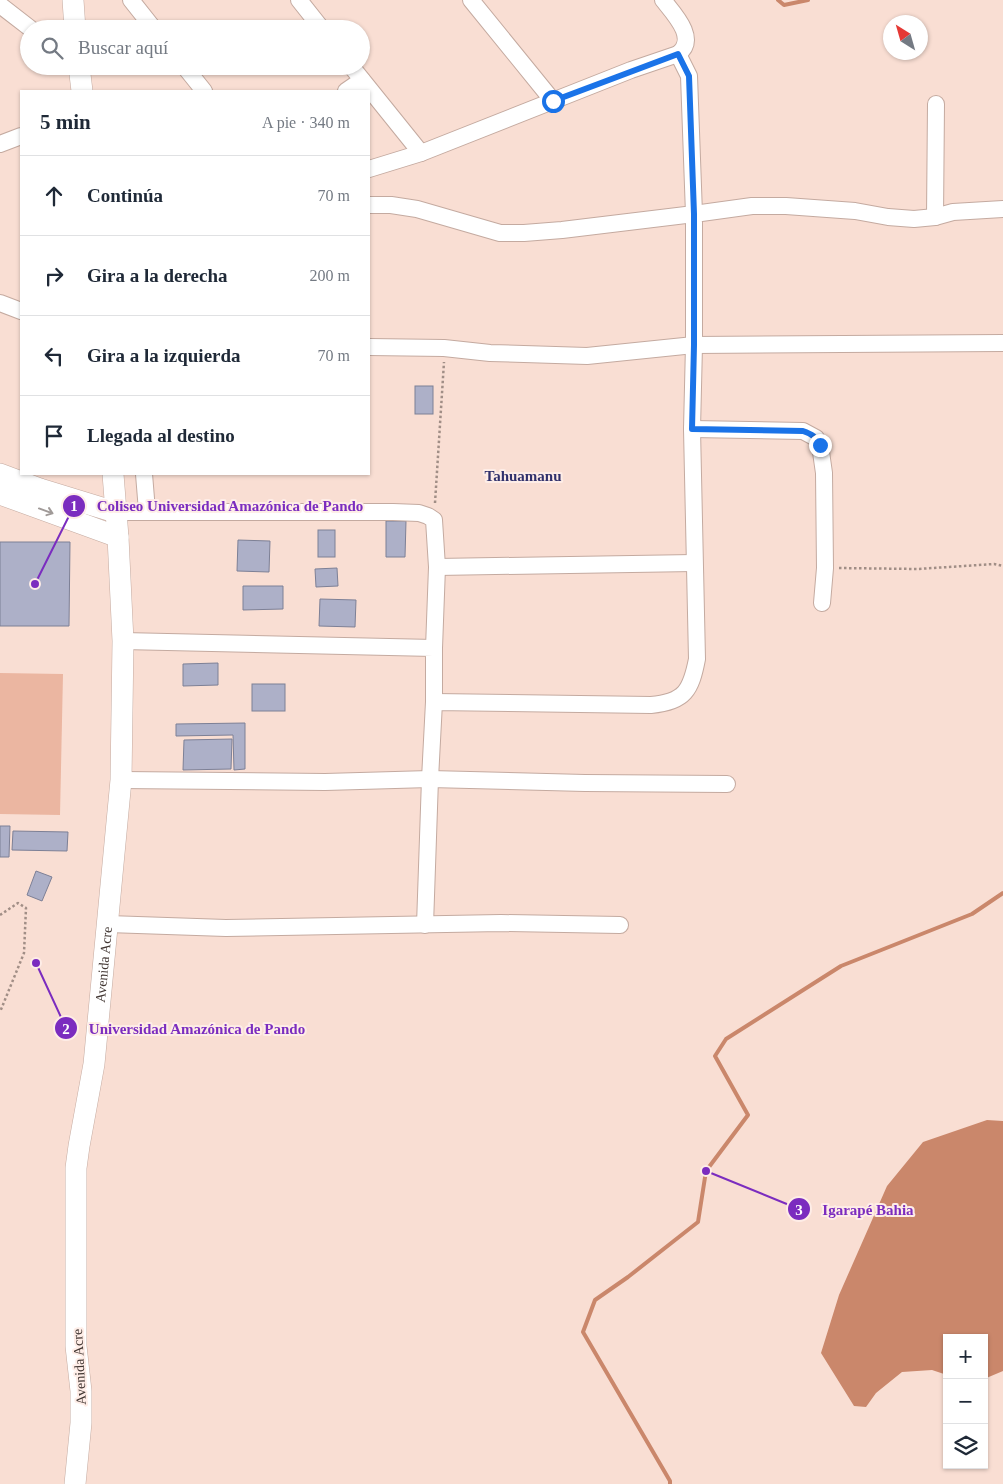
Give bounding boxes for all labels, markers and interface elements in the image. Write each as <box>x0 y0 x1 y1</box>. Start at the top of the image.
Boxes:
north arrow <box>883 15 928 60</box>
search box <box>20 20 370 75</box>
icon: search <box>38 34 66 62</box>
text: Buscar aquí <box>78 37 168 58</box>
route start <box>542 90 565 113</box>
text: 5 min <box>40 110 91 134</box>
text: A pie · 340 m <box>262 114 350 131</box>
icon: ahead <box>40 182 68 210</box>
text: Continúa <box>87 185 163 206</box>
text: 70 m <box>318 187 350 204</box>
icon: right <box>40 262 68 290</box>
text: Gira a la derecha <box>87 265 228 286</box>
text: 200 m <box>310 267 350 284</box>
icon: left <box>40 342 68 370</box>
text: Gira a la izquierda <box>87 345 241 366</box>
text: 70 m <box>318 347 350 364</box>
icon: arrive <box>40 422 68 450</box>
text: Llegada al destino <box>87 425 235 446</box>
route end <box>809 434 832 457</box>
district label: Tahuamanu <box>485 468 562 484</box>
callout: Coliseo Universidad Amazónica de Pando <box>61 491 374 521</box>
text: 1 <box>70 498 78 514</box>
text: Coliseo Universidad Amazónica de Pando <box>97 498 363 514</box>
one-way arrow <box>38 507 53 516</box>
street label: Avenida Acre <box>93 926 115 1003</box>
callout: Universidad Amazónica de Pando <box>53 1013 315 1043</box>
text: 2 <box>62 1021 70 1037</box>
text: Universidad Amazónica de Pando <box>89 1021 305 1037</box>
callout: Igarapé Bahia <box>787 1194 923 1224</box>
text: 3 <box>795 1202 803 1218</box>
text: Igarapé Bahia <box>822 1202 914 1218</box>
street label: Avenida Acre <box>70 1328 89 1405</box>
map controls <box>943 1334 988 1469</box>
button: + <box>943 1334 988 1379</box>
button: − <box>943 1379 988 1424</box>
button: layers <box>943 1424 988 1469</box>

